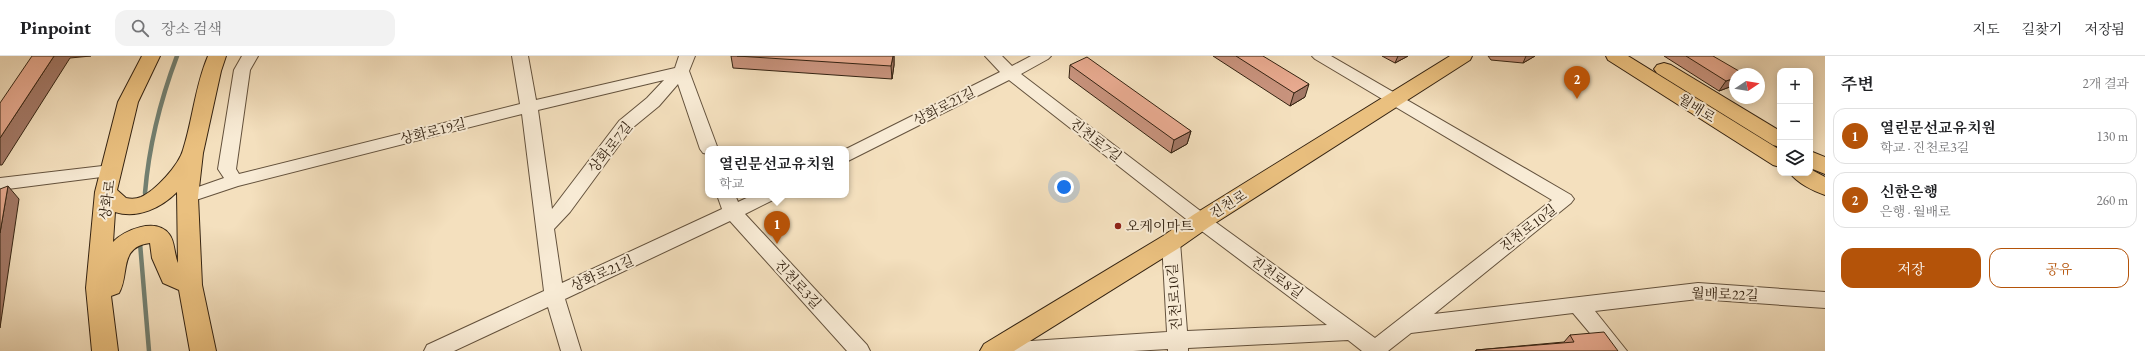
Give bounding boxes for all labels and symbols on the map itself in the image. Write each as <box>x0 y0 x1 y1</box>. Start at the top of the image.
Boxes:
pin: 2 <box>1564 66 1590 99</box>
north arrow <box>1729 68 1765 104</box>
street label: 상화로21길 <box>910 83 978 129</box>
street label: 월배로 <box>1675 90 1719 127</box>
street label: 상화로19길 <box>398 114 468 148</box>
street label: 진천로7길 <box>1066 114 1126 166</box>
street label: 상화로7길 <box>584 118 636 176</box>
your location <box>1054 177 1074 197</box>
street label: 상화로 <box>95 178 119 221</box>
street label: 진천로 <box>1206 185 1250 222</box>
street label: 진천로10길 <box>1496 200 1560 256</box>
pin: 1 <box>764 211 790 244</box>
place label: 오케이마트 <box>1126 217 1194 235</box>
marker: 오케이마트 <box>1113 221 1123 231</box>
street label: 상화로21길 <box>567 251 637 295</box>
street label: 진천로8길 <box>1247 252 1307 302</box>
street label: 진천로3길 <box>771 256 825 312</box>
street label: 진천로10길 <box>1163 263 1185 331</box>
street label: 월배로22길 <box>1691 284 1759 304</box>

